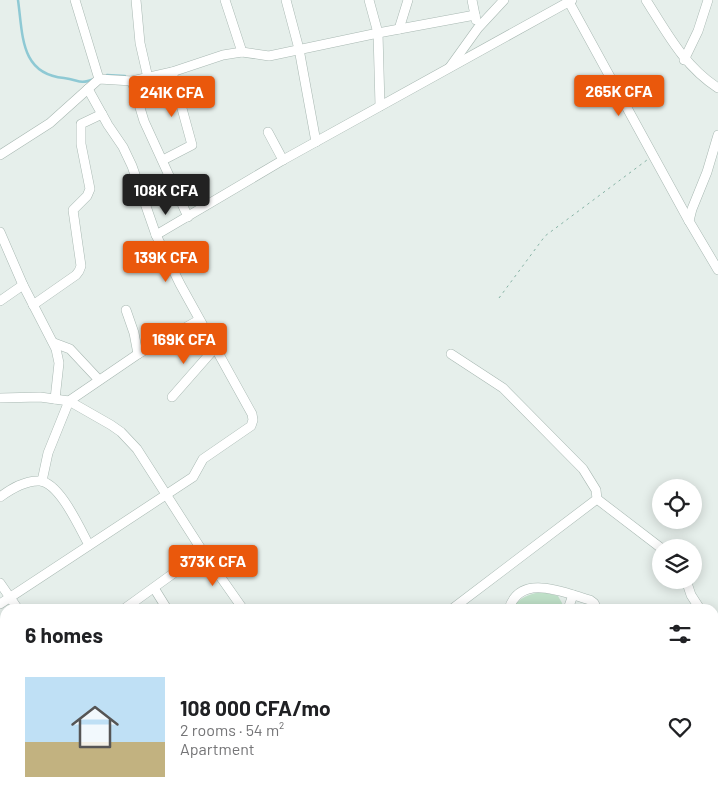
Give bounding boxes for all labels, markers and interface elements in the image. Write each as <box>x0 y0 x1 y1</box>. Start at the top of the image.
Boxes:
pin: 265K CFA <box>567 74 671 117</box>
pin: 241K CFA <box>120 76 224 118</box>
text: 265K CFA <box>585 81 653 100</box>
text: 241K CFA <box>140 82 204 101</box>
pin: 108K CFA <box>114 174 218 216</box>
text: 108K CFA <box>134 180 198 199</box>
pin: 139K CFA <box>114 240 218 283</box>
text: 139K CFA <box>134 247 198 266</box>
pin: 169K CFA <box>132 322 236 365</box>
text: 169K CFA <box>152 329 216 348</box>
map controls <box>652 479 702 589</box>
button: locate <box>652 479 702 529</box>
button: layers <box>652 539 702 589</box>
pin: 373K CFA <box>161 544 265 587</box>
text: 373K CFA <box>180 551 246 570</box>
icon: filters <box>666 620 694 648</box>
text: 6 homes <box>25 622 103 647</box>
text: 108 000 CFA/mo <box>180 695 331 720</box>
icon: home <box>65 697 125 757</box>
icon: heart <box>666 713 694 741</box>
text: 2 rooms · 54 m² <box>180 720 284 739</box>
text: Apartment <box>180 739 255 758</box>

